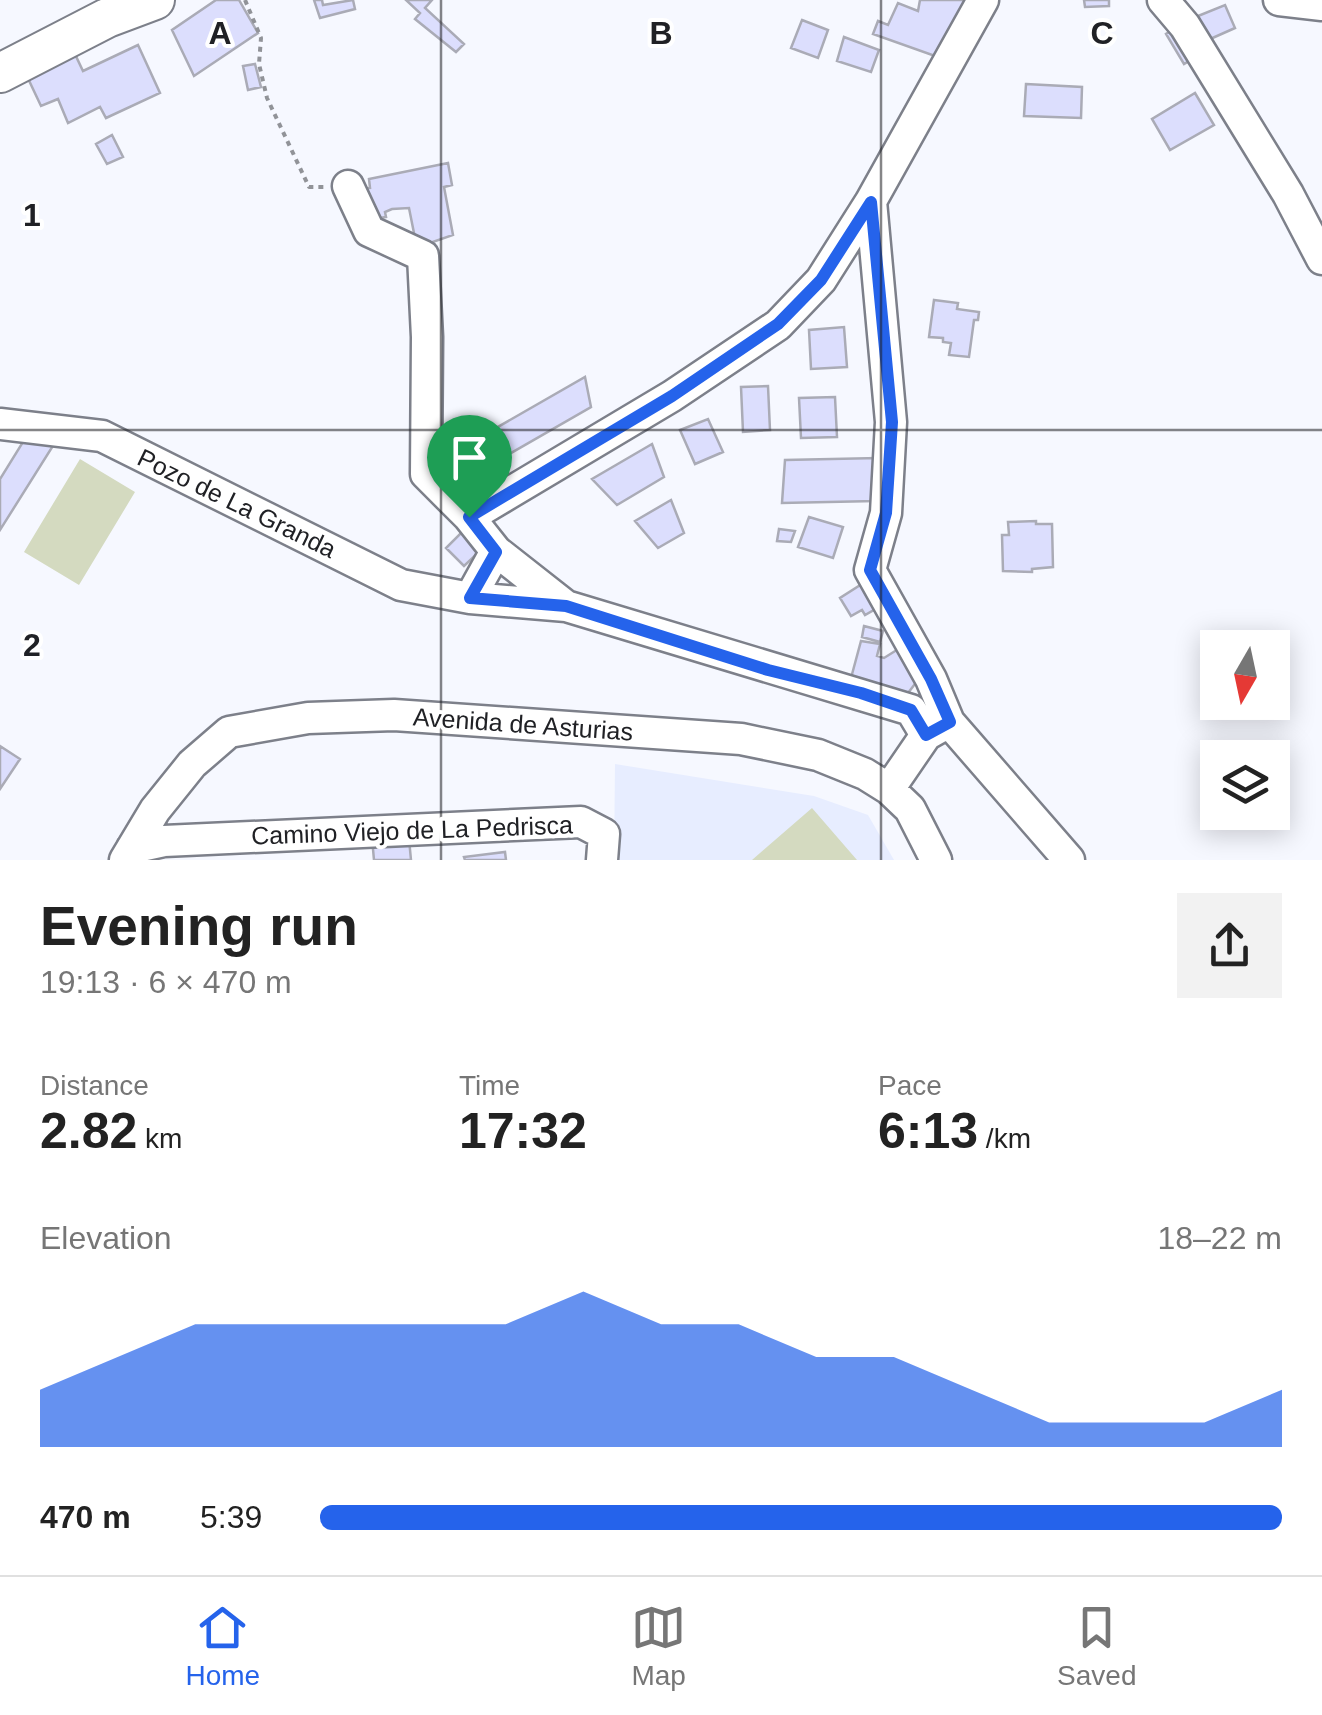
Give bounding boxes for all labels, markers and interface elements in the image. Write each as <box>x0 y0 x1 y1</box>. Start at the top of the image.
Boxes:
text: A <box>208 15 232 51</box>
text: B <box>649 15 673 51</box>
text: C <box>1090 15 1114 51</box>
text: 1 <box>23 197 41 233</box>
pin <box>427 415 512 518</box>
icon: arrive <box>442 430 497 485</box>
street label: Pozo de La Granda <box>133 443 341 563</box>
text: 2 <box>23 627 41 663</box>
north arrow <box>1200 630 1290 720</box>
map controls <box>1200 630 1290 830</box>
street label: Avenida de Asturias <box>412 702 634 746</box>
button: layers <box>1200 740 1290 830</box>
street label: Camino Viejo de La Pedrisca <box>251 810 573 850</box>
button: share <box>1177 893 1282 998</box>
text: Evening run <box>40 895 358 957</box>
text: 19:13 · 6 × 470 m <box>40 964 292 1000</box>
text: Distance <box>40 1070 149 1101</box>
text: Time <box>459 1070 520 1101</box>
text: Pace <box>878 1070 942 1101</box>
text: 2.82 <box>40 1103 137 1159</box>
text: 17:32 <box>459 1103 587 1159</box>
text: 6:13 <box>878 1103 978 1159</box>
text: km <box>137 1123 182 1154</box>
text: /km <box>978 1123 1031 1154</box>
text: Elevation <box>40 1220 172 1256</box>
text: 18–22 m <box>1157 1220 1282 1256</box>
text: 470 m <box>40 1499 131 1535</box>
text: 5:39 <box>200 1499 262 1535</box>
tab: Home <box>185 1600 260 1692</box>
tab: Map <box>631 1600 686 1692</box>
tab: Saved <box>1057 1600 1136 1692</box>

